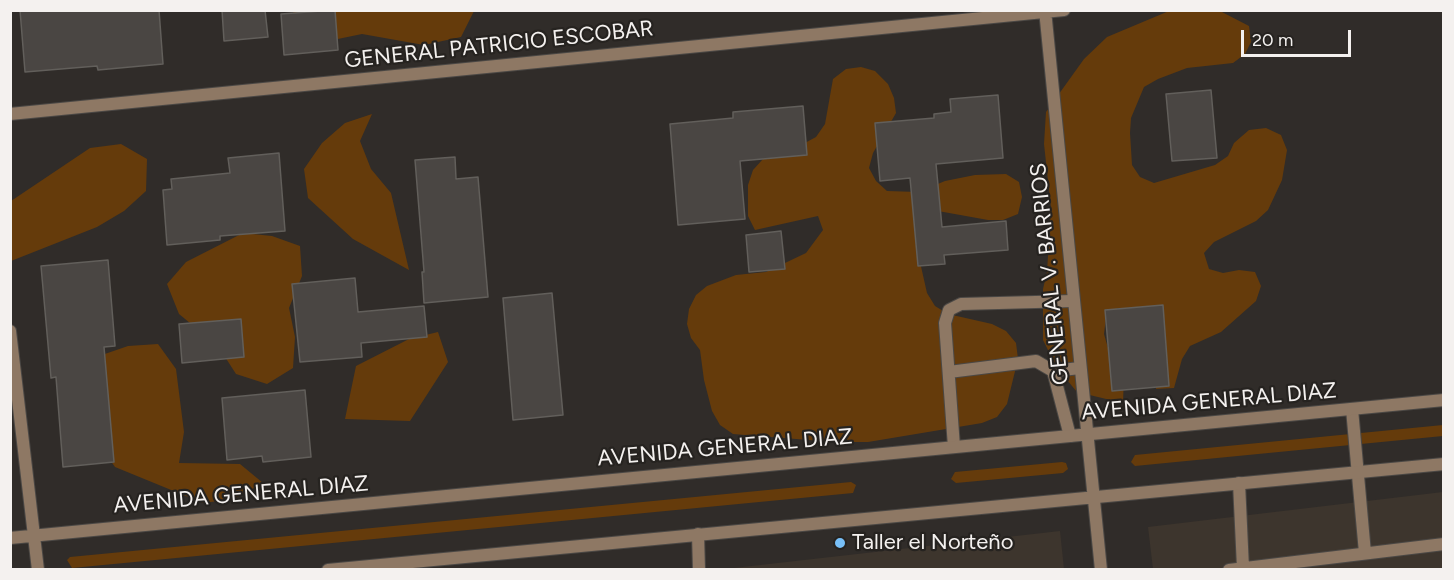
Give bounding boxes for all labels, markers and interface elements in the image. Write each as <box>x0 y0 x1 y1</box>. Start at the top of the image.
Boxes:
street label: GENERAL PATRICIO ESCOBAR <box>343 16 655 74</box>
scale bar <box>1244 18 1354 56</box>
text: 20 m <box>1252 29 1293 51</box>
street label: GENERAL V. BARRIOS <box>1025 162 1075 386</box>
street label: AVENIDA GENERAL DIAZ <box>1080 378 1338 426</box>
street label: AVENIDA GENERAL DIAZ <box>596 424 854 472</box>
street label: AVENIDA GENERAL DIAZ <box>112 471 370 519</box>
place label: Taller el Norteño <box>852 530 1013 556</box>
marker: Taller el Norteño <box>833 536 847 550</box>

